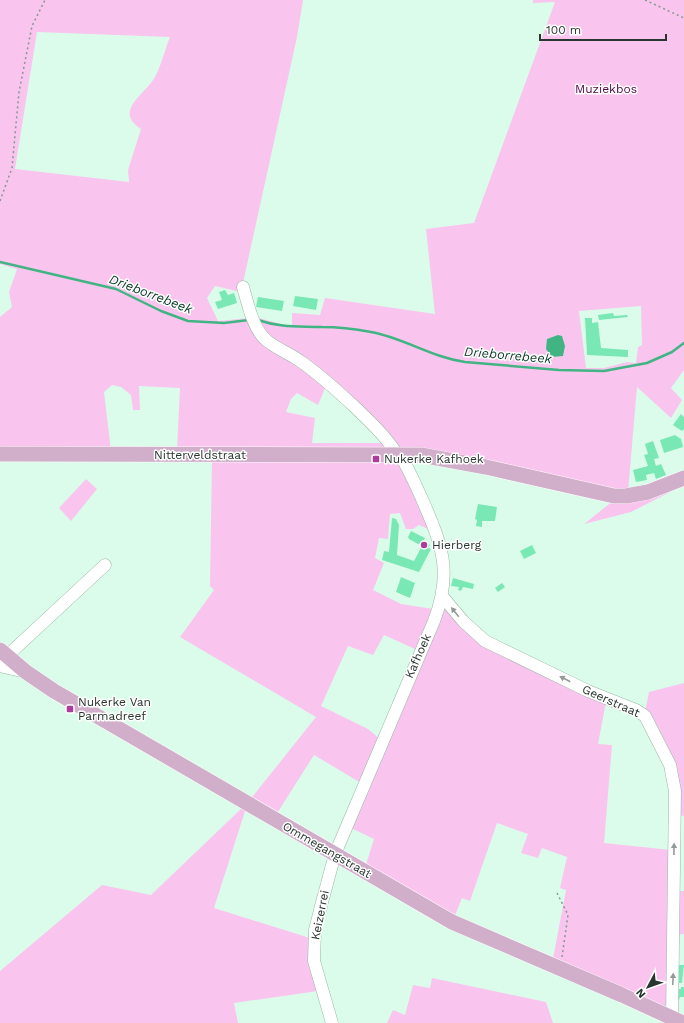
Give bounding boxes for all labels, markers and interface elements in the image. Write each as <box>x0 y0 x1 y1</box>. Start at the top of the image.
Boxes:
scale bar <box>540 16 666 42</box>
text: 100 m <box>546 23 581 37</box>
park label: Muziekbos <box>575 82 637 96</box>
water label: Drieborrebeek <box>107 271 196 317</box>
water label: Drieborrebeek <box>464 344 553 366</box>
street label: Nitterveldstraat <box>154 448 246 462</box>
place label: Nukerke Kafhoek <box>384 452 484 466</box>
marker: Nukerke Kafhoek <box>371 454 381 464</box>
place label: Hierberg <box>432 538 482 552</box>
marker: Hierberg <box>419 540 429 550</box>
one-way arrow <box>451 606 460 617</box>
street label: Kafhoek <box>402 631 434 681</box>
one-way arrow <box>559 676 570 682</box>
street label: Geerstraat <box>580 682 642 720</box>
place label: Nukerke Van Parmadreef <box>78 695 151 723</box>
marker: Nukerke Van Parmadreef <box>65 704 75 714</box>
street label: Ommegangstraat <box>280 819 374 881</box>
one-way arrow <box>671 842 677 855</box>
street label: Keizerrei <box>308 889 332 941</box>
north arrow <box>628 967 668 1007</box>
one-way arrow <box>669 973 676 985</box>
text: N <box>633 986 648 1001</box>

